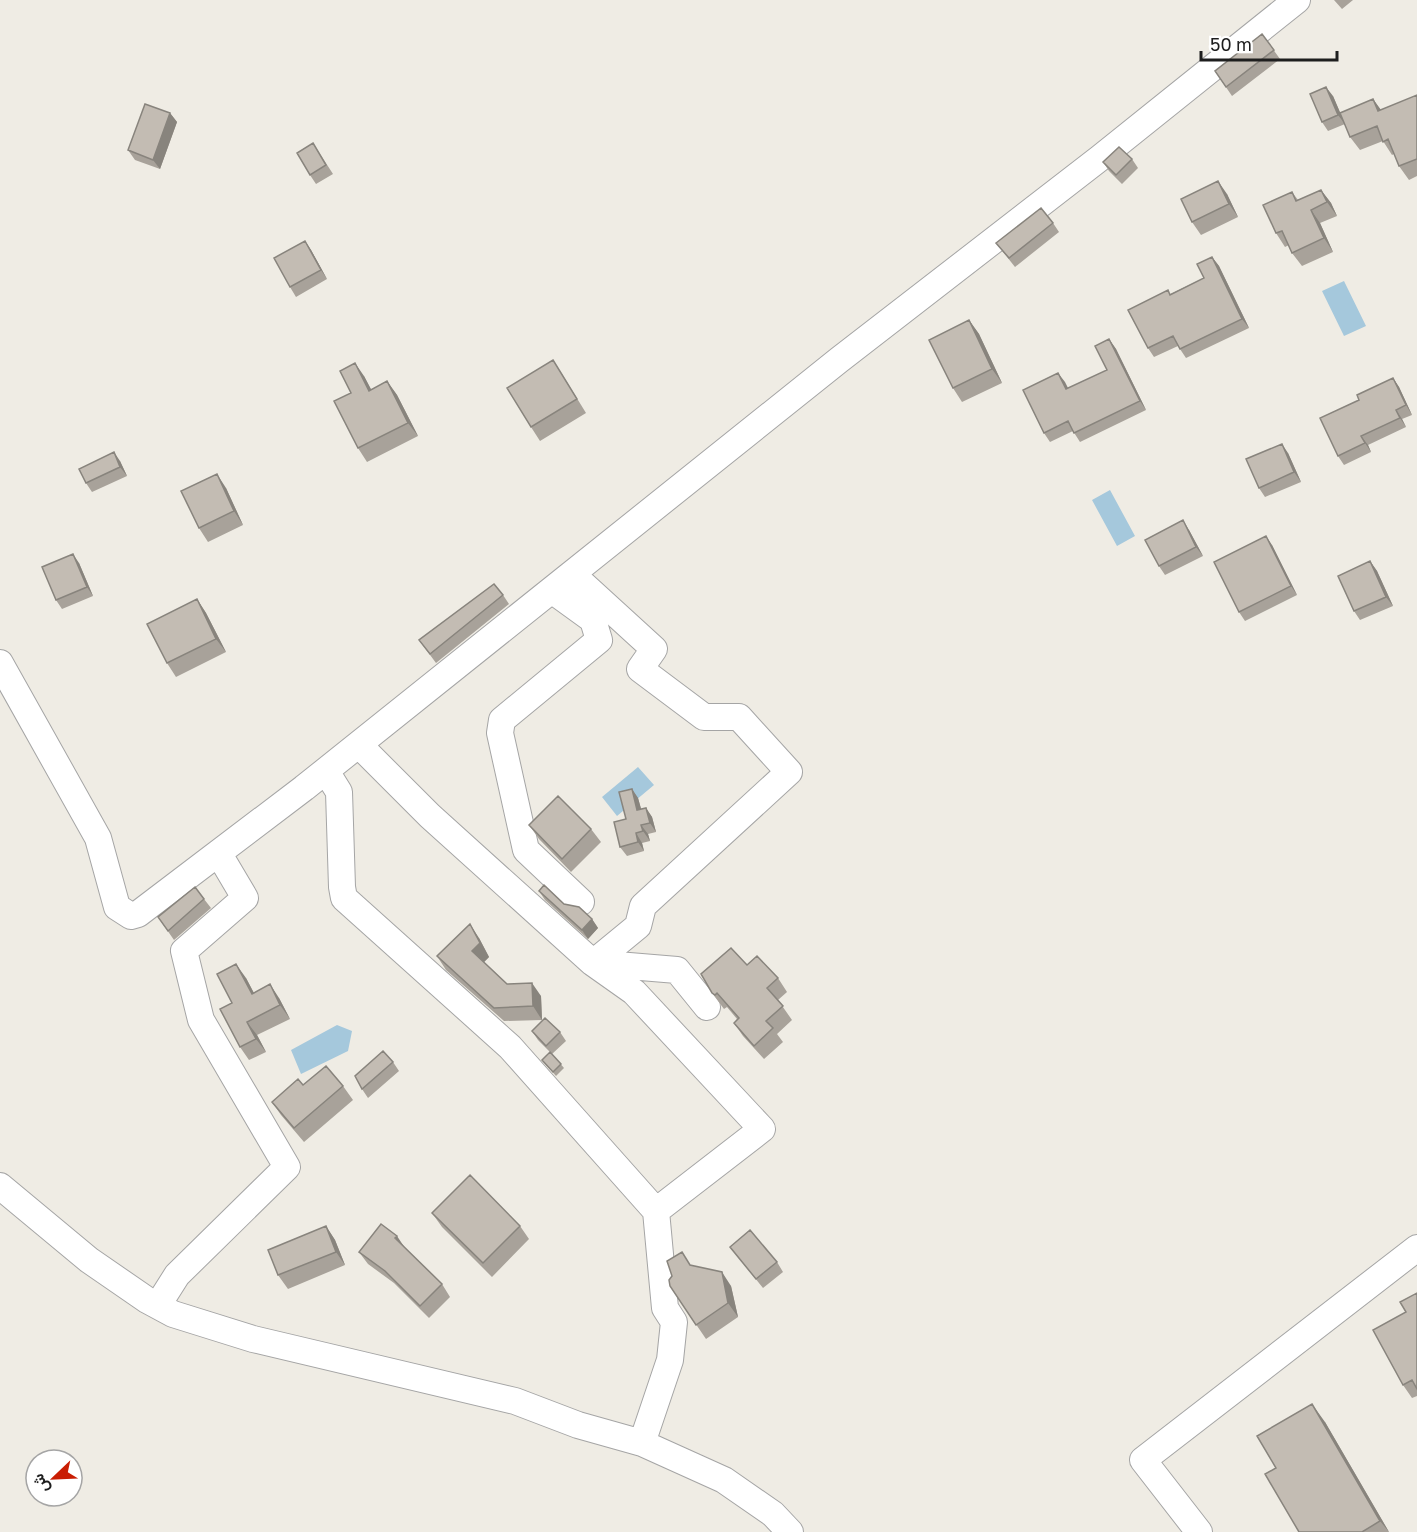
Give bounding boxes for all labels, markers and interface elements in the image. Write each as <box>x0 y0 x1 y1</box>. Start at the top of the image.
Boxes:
scale bar <box>1201 24 1338 62</box>
text: 50 m <box>1210 33 1252 55</box>
north arrow <box>24 1448 84 1508</box>
text: ش <box>27 1471 53 1497</box>

